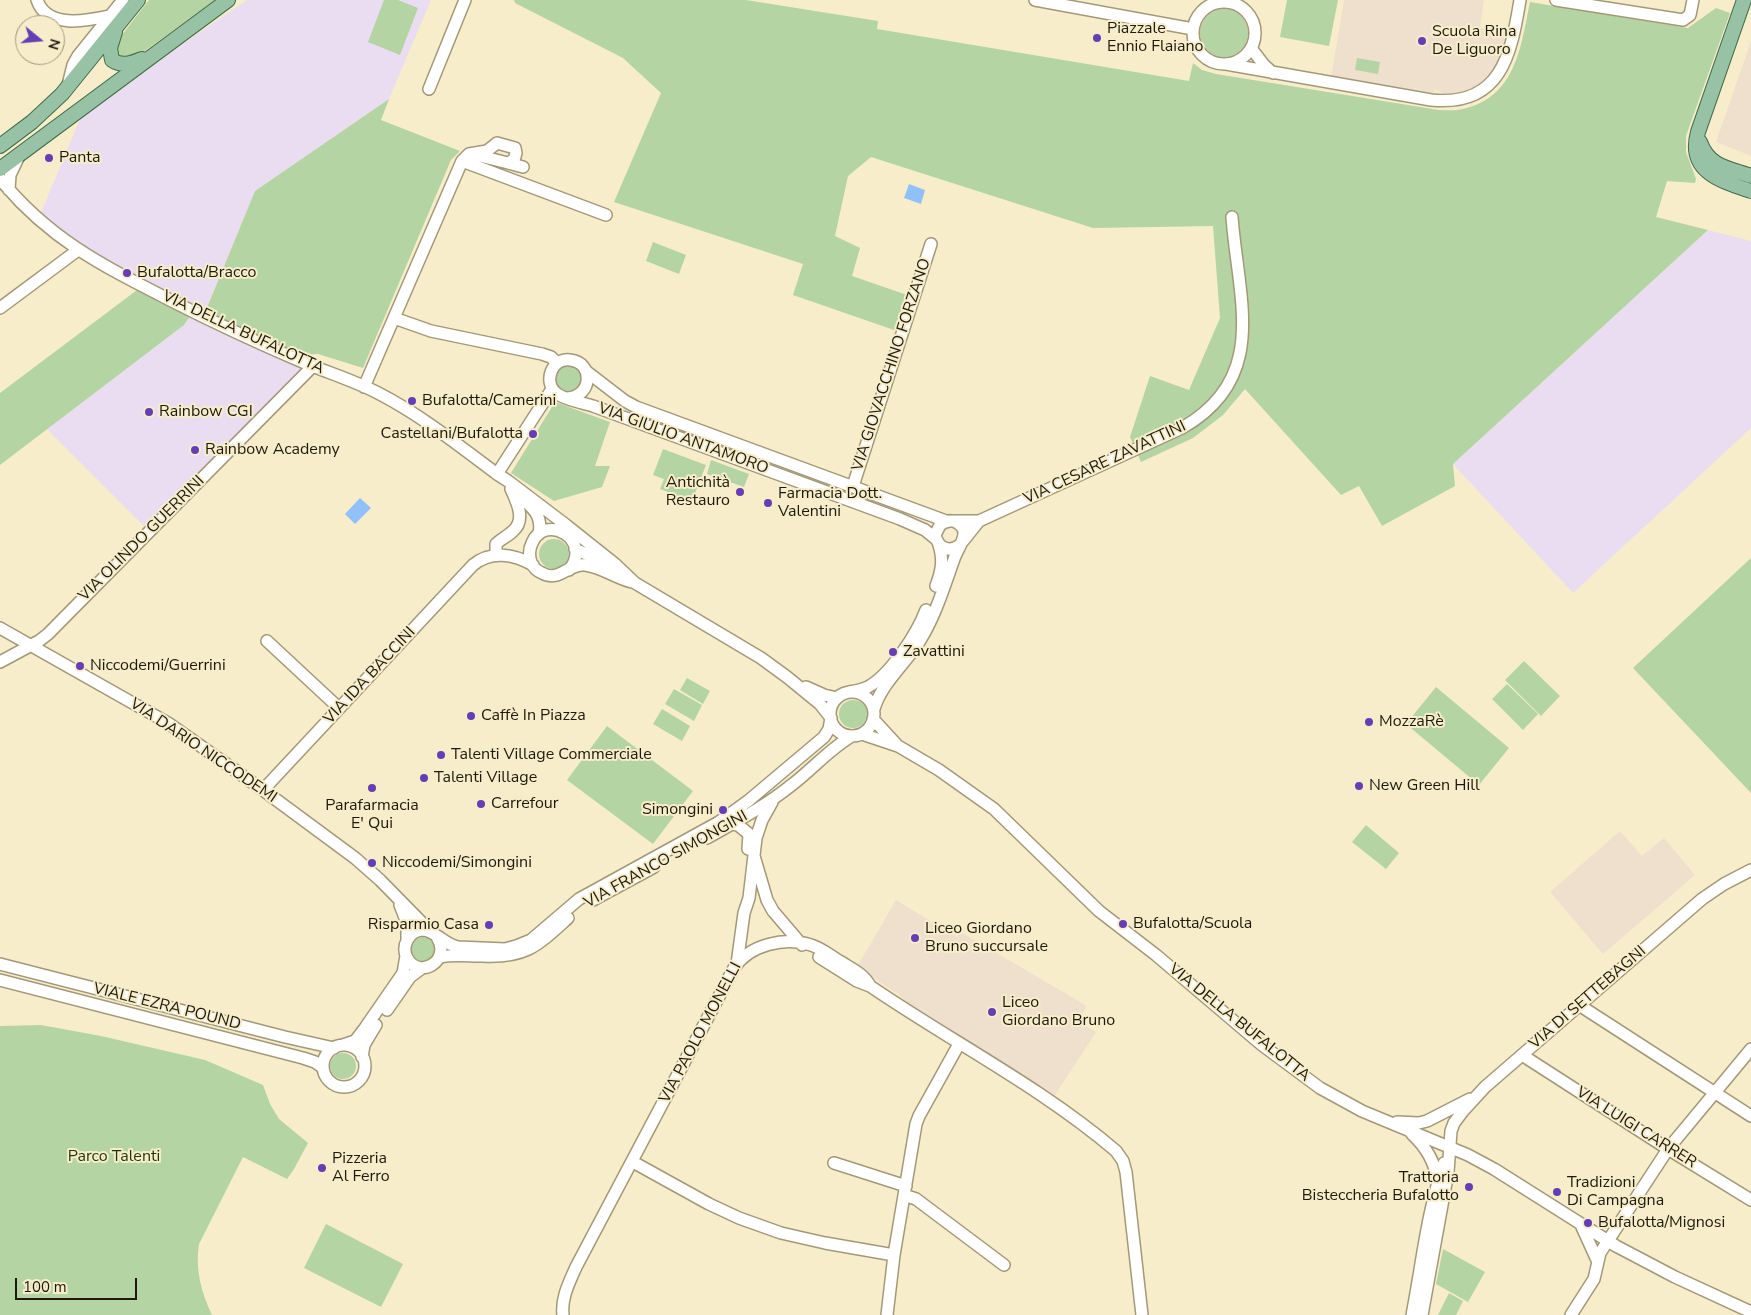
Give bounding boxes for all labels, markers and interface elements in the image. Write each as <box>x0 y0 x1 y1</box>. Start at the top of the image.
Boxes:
north arrow <box>15 15 65 65</box>
place label: Piazzale Ennio Flaiano <box>1107 19 1203 57</box>
place label: Scuola Rina De Liguoro <box>1432 22 1516 60</box>
marker: Piazzale Ennio Flaiano <box>1091 32 1103 44</box>
marker: Scuola Rina De Liguoro <box>1416 35 1428 47</box>
text: N <box>43 36 64 52</box>
place label: Panta <box>59 148 100 168</box>
marker: Panta <box>43 152 55 164</box>
street label: VIA GIOVACCHINO FORZANO <box>849 256 935 474</box>
place label: Bufalotta/Bracco <box>137 263 256 283</box>
marker: Bufalotta/Bracco <box>121 267 133 279</box>
street label: VIA DELLA BUFALOTTA <box>159 287 327 379</box>
place label: Bufalotta/Camerini <box>422 391 556 411</box>
marker: Bufalotta/Camerini <box>406 395 418 407</box>
street label: VIA GIULIO ANTAMORO <box>595 399 771 479</box>
place label: Rainbow CGI <box>159 402 253 422</box>
marker: Rainbow CGI <box>143 406 155 418</box>
street label: VIA CESARE ZAVATTINI <box>1021 417 1189 509</box>
place label: Castellani/Bufalotta <box>381 424 523 444</box>
marker: Castellani/Bufalotta <box>527 428 539 440</box>
place label: Rainbow Academy <box>205 440 340 460</box>
marker: Rainbow Academy <box>189 444 201 456</box>
street label: VIA OLINDO GUERRINI <box>75 472 209 606</box>
place label: Antichità Restauro <box>666 473 730 511</box>
place label: Farmacia Dott. Valentini <box>778 484 882 522</box>
marker: Antichità Restauro <box>734 486 746 498</box>
marker: Farmacia Dott. Valentini <box>762 497 774 509</box>
street label: VIA IDA BACCINI <box>320 623 420 729</box>
place label: Zavattini <box>903 642 965 662</box>
marker: Zavattini <box>887 646 899 658</box>
place label: Niccodemi/Guerrini <box>90 656 226 676</box>
marker: Niccodemi/Guerrini <box>74 660 86 672</box>
street label: VIA DARIO NICCODEMI <box>126 695 280 807</box>
place label: Caffè In Piazza <box>481 706 586 726</box>
marker: Caffè In Piazza <box>465 710 477 722</box>
place label: MozzaRè <box>1379 712 1444 732</box>
marker: MozzaRè <box>1363 716 1375 728</box>
place label: Talenti Village Commerciale <box>451 745 652 765</box>
marker: Talenti Village Commerciale <box>435 749 447 761</box>
place label: Talenti Village <box>434 768 537 788</box>
marker: Talenti Village <box>418 772 430 784</box>
place label: New Green Hill <box>1369 776 1480 796</box>
marker: New Green Hill <box>1353 780 1365 792</box>
marker: Parafarmacia E' Qui <box>366 782 378 794</box>
place label: Carrefour <box>491 794 559 814</box>
place label: Parafarmacia E' Qui <box>325 796 419 834</box>
marker: Carrefour <box>475 798 487 810</box>
place label: Simongini <box>642 800 713 820</box>
marker: Simongini <box>717 804 729 816</box>
street label: VIA FRANCO SIMONGINI <box>581 807 751 913</box>
place label: Niccodemi/Simongini <box>382 853 532 873</box>
marker: Niccodemi/Simongini <box>366 857 378 869</box>
place label: Bufalotta/Scuola <box>1133 914 1252 934</box>
place label: Risparmio Casa <box>368 915 479 935</box>
marker: Bufalotta/Scuola <box>1117 918 1129 930</box>
marker: Risparmio Casa <box>483 919 495 931</box>
place label: Liceo Giordano Bruno succursale <box>925 919 1048 957</box>
marker: Liceo Giordano Bruno succursale <box>909 932 921 944</box>
street label: VIA DI SETTEBAGNI <box>1526 942 1650 1054</box>
street label: VIA PAOLO MONELLI <box>656 959 746 1107</box>
street label: VIA DELLA BUFALOTTA <box>1164 960 1314 1086</box>
street label: VIALE EZRA POUND <box>91 979 243 1035</box>
place label: Liceo Giordano Bruno <box>1002 993 1115 1031</box>
marker: Liceo Giordano Bruno <box>986 1006 998 1018</box>
street label: VIA LUIGI CARRER <box>1572 1083 1700 1173</box>
park label: Parco Talenti <box>68 1147 160 1167</box>
place label: Pizzeria Al Ferro <box>332 1149 390 1187</box>
marker: Pizzeria Al Ferro <box>316 1162 328 1174</box>
place label: Trattoria Bisteccheria Bufalotto <box>1302 1168 1459 1206</box>
place label: Tradizioni Di Campagna <box>1567 1173 1664 1211</box>
marker: Trattoria Bisteccheria Bufalotto <box>1463 1181 1475 1193</box>
marker: Tradizioni Di Campagna <box>1551 1186 1563 1198</box>
place label: Bufalotta/Mignosi <box>1598 1213 1725 1233</box>
marker: Bufalotta/Mignosi <box>1582 1217 1594 1229</box>
scale bar <box>18 1268 140 1300</box>
text: 100 m <box>23 1277 67 1297</box>

